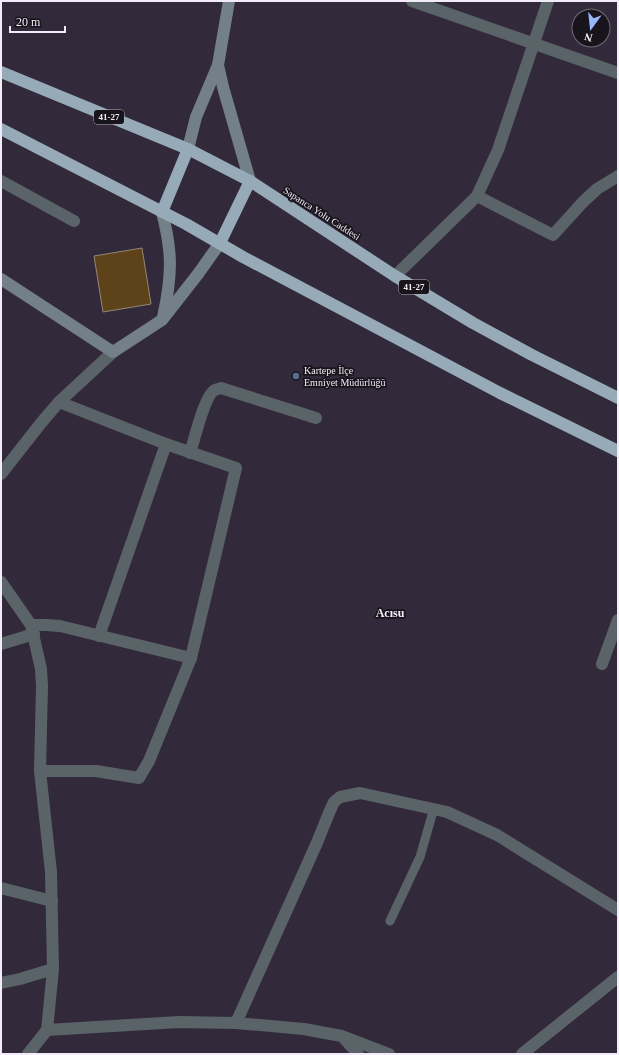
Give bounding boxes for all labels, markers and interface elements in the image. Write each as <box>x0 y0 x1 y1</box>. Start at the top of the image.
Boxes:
scale bar <box>10 8 65 34</box>
north arrow <box>571 8 611 48</box>
text: 20 m <box>16 15 41 29</box>
text: N <box>583 31 594 44</box>
road number: 41-27 <box>94 110 124 124</box>
street label: Sapanca Yolu Caddesi <box>281 185 362 242</box>
road number: 41-27 <box>399 280 429 294</box>
place label: Kartepe İlçe Emniyet Müdürlüğü <box>304 365 385 388</box>
marker: Kartepe İlçe Emniyet Müdürlüğü <box>291 371 301 381</box>
district label: Acısu <box>376 606 405 620</box>

